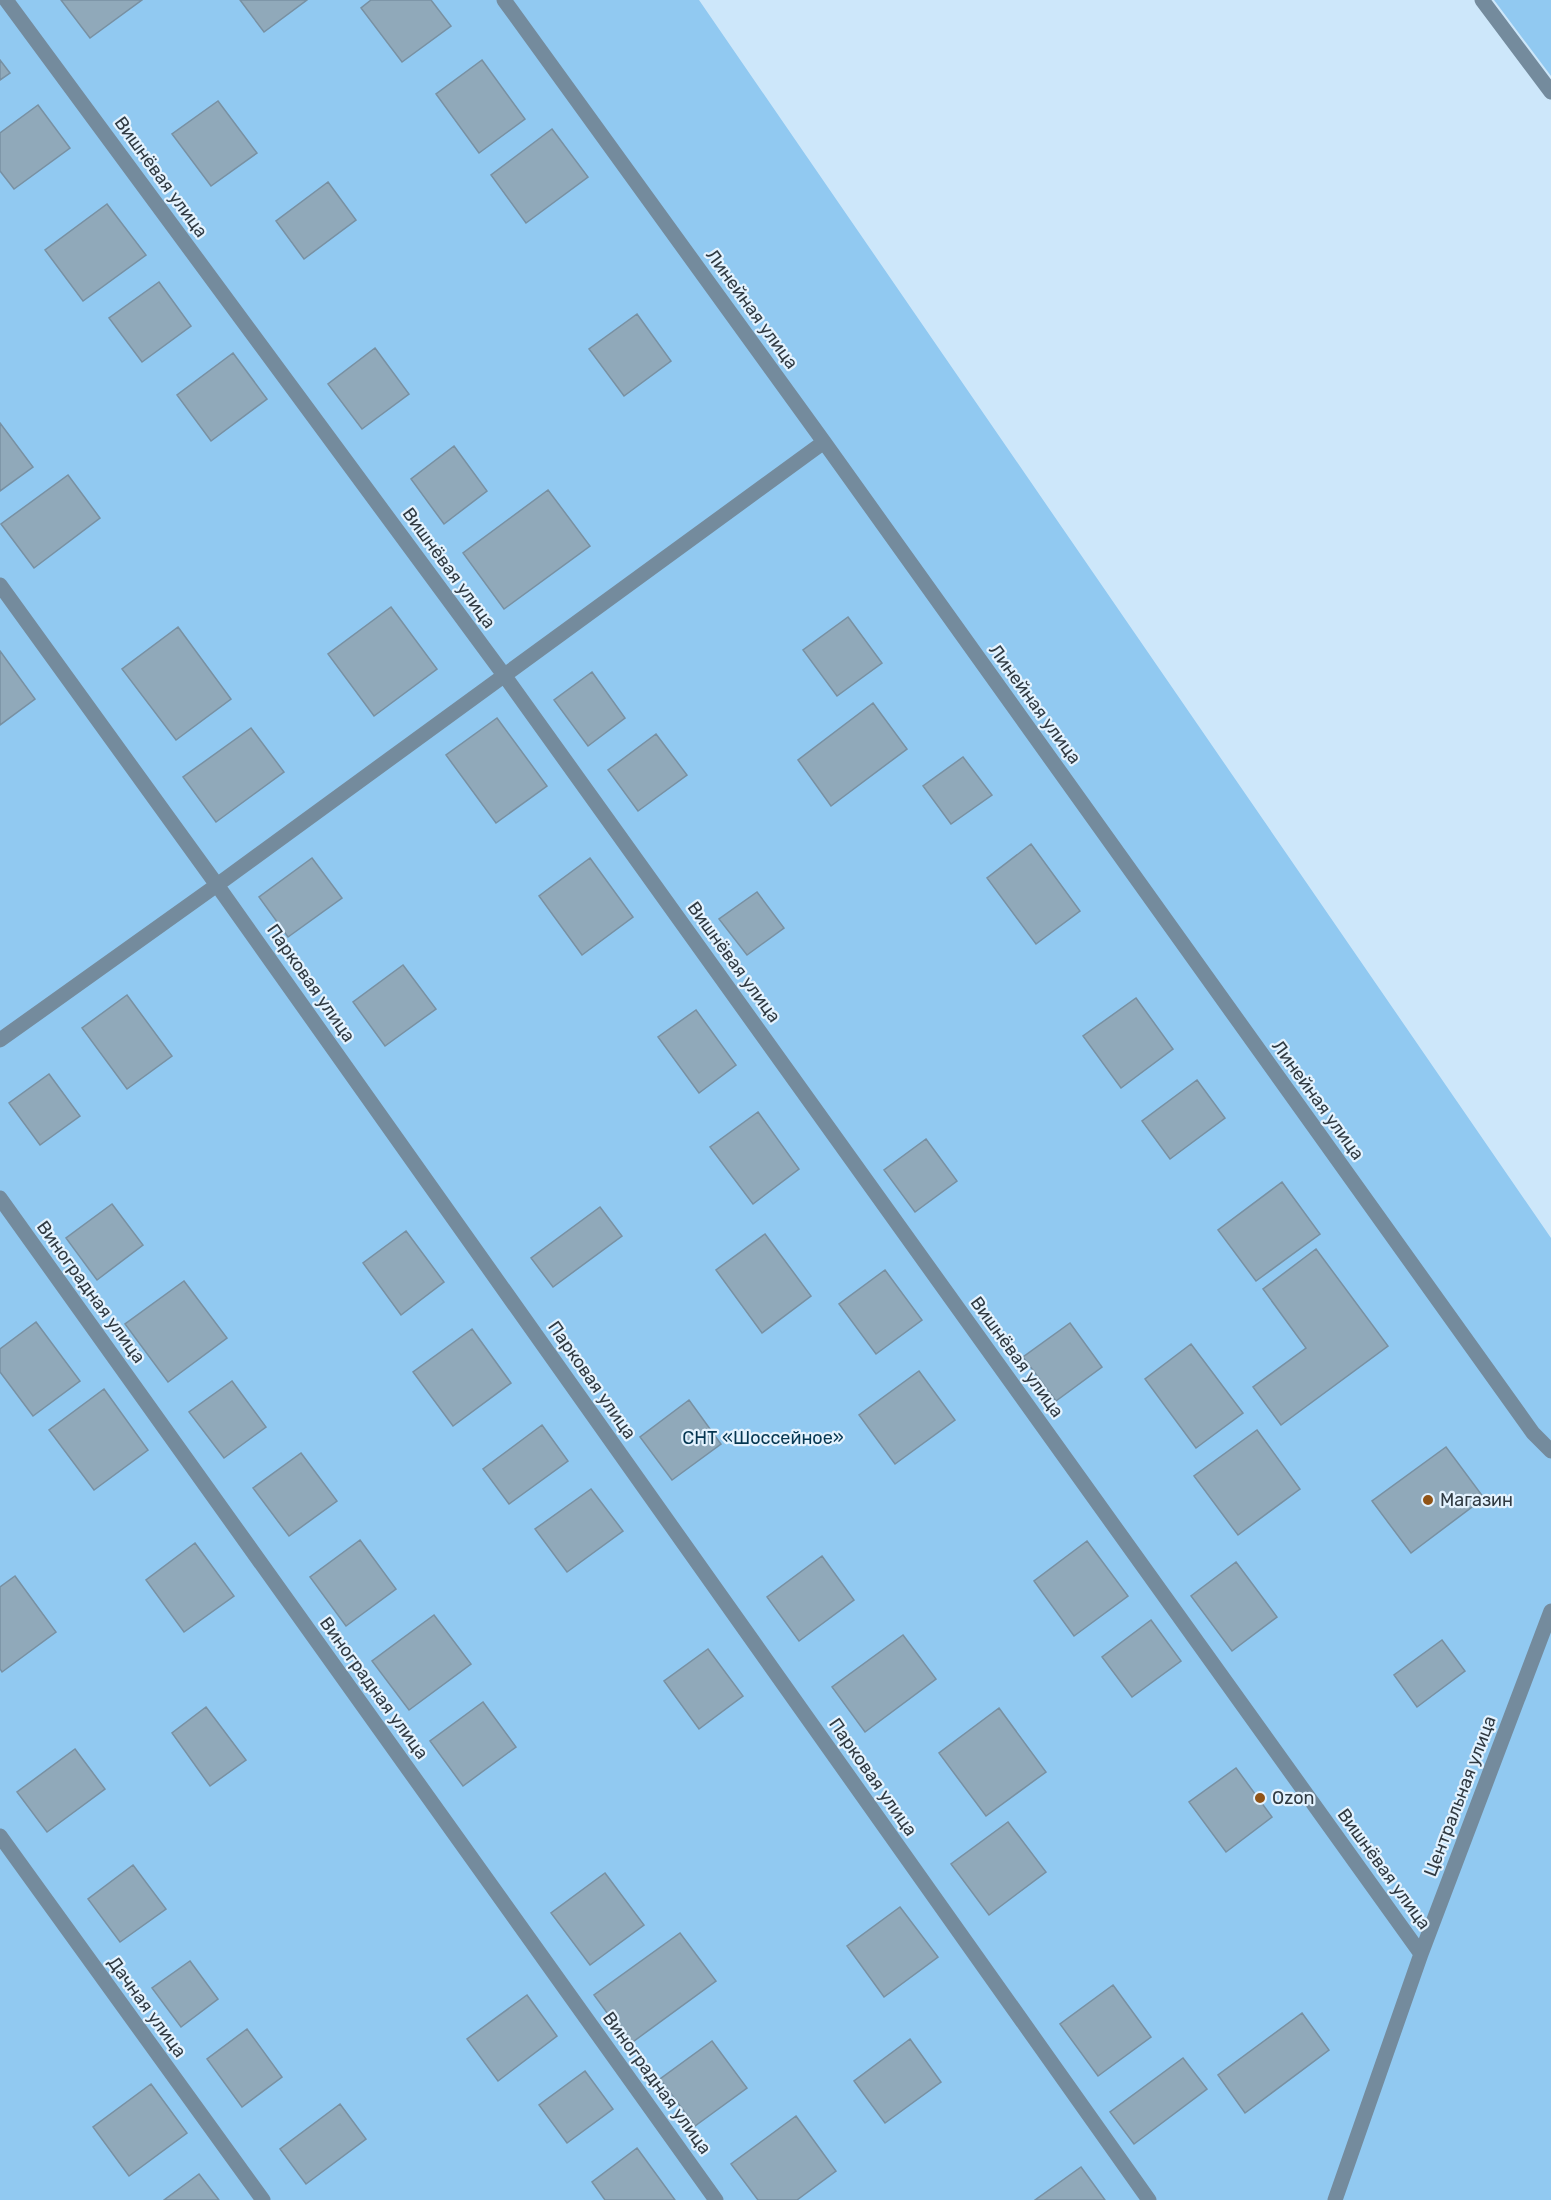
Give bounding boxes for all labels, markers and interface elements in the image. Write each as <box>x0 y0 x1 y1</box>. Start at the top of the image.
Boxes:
street label: Вишнёвая улица <box>110 112 212 242</box>
street label: Линейная улица <box>701 245 803 373</box>
street label: Вишнёвая улица <box>398 503 500 633</box>
street label: Линейная улица <box>984 640 1086 768</box>
street label: Вишнёвая улица <box>683 897 785 1027</box>
street label: Парковая улица <box>262 920 360 1046</box>
street label: Линейная улица <box>1267 1036 1369 1164</box>
street label: Виноградная улица <box>32 1217 150 1367</box>
street label: Вишнёвая улица <box>966 1292 1068 1422</box>
street label: Парковая улица <box>543 1317 641 1443</box>
park label: СНТ «Шоссейное» <box>682 1427 844 1449</box>
place label: Магазин <box>1440 1489 1513 1511</box>
marker: Магазин <box>1421 1493 1435 1507</box>
street label: Виноградная улица <box>315 1613 433 1763</box>
street label: Центральная улица <box>1419 1713 1501 1879</box>
street label: Парковая улица <box>824 1714 922 1840</box>
place label: Ozon <box>1272 1787 1314 1809</box>
marker: Ozon <box>1253 1791 1267 1805</box>
street label: Вишнёвая улица <box>1333 1804 1435 1934</box>
street label: Дачная улица <box>103 1952 191 2062</box>
street label: Виноградная улица <box>598 2008 716 2158</box>

